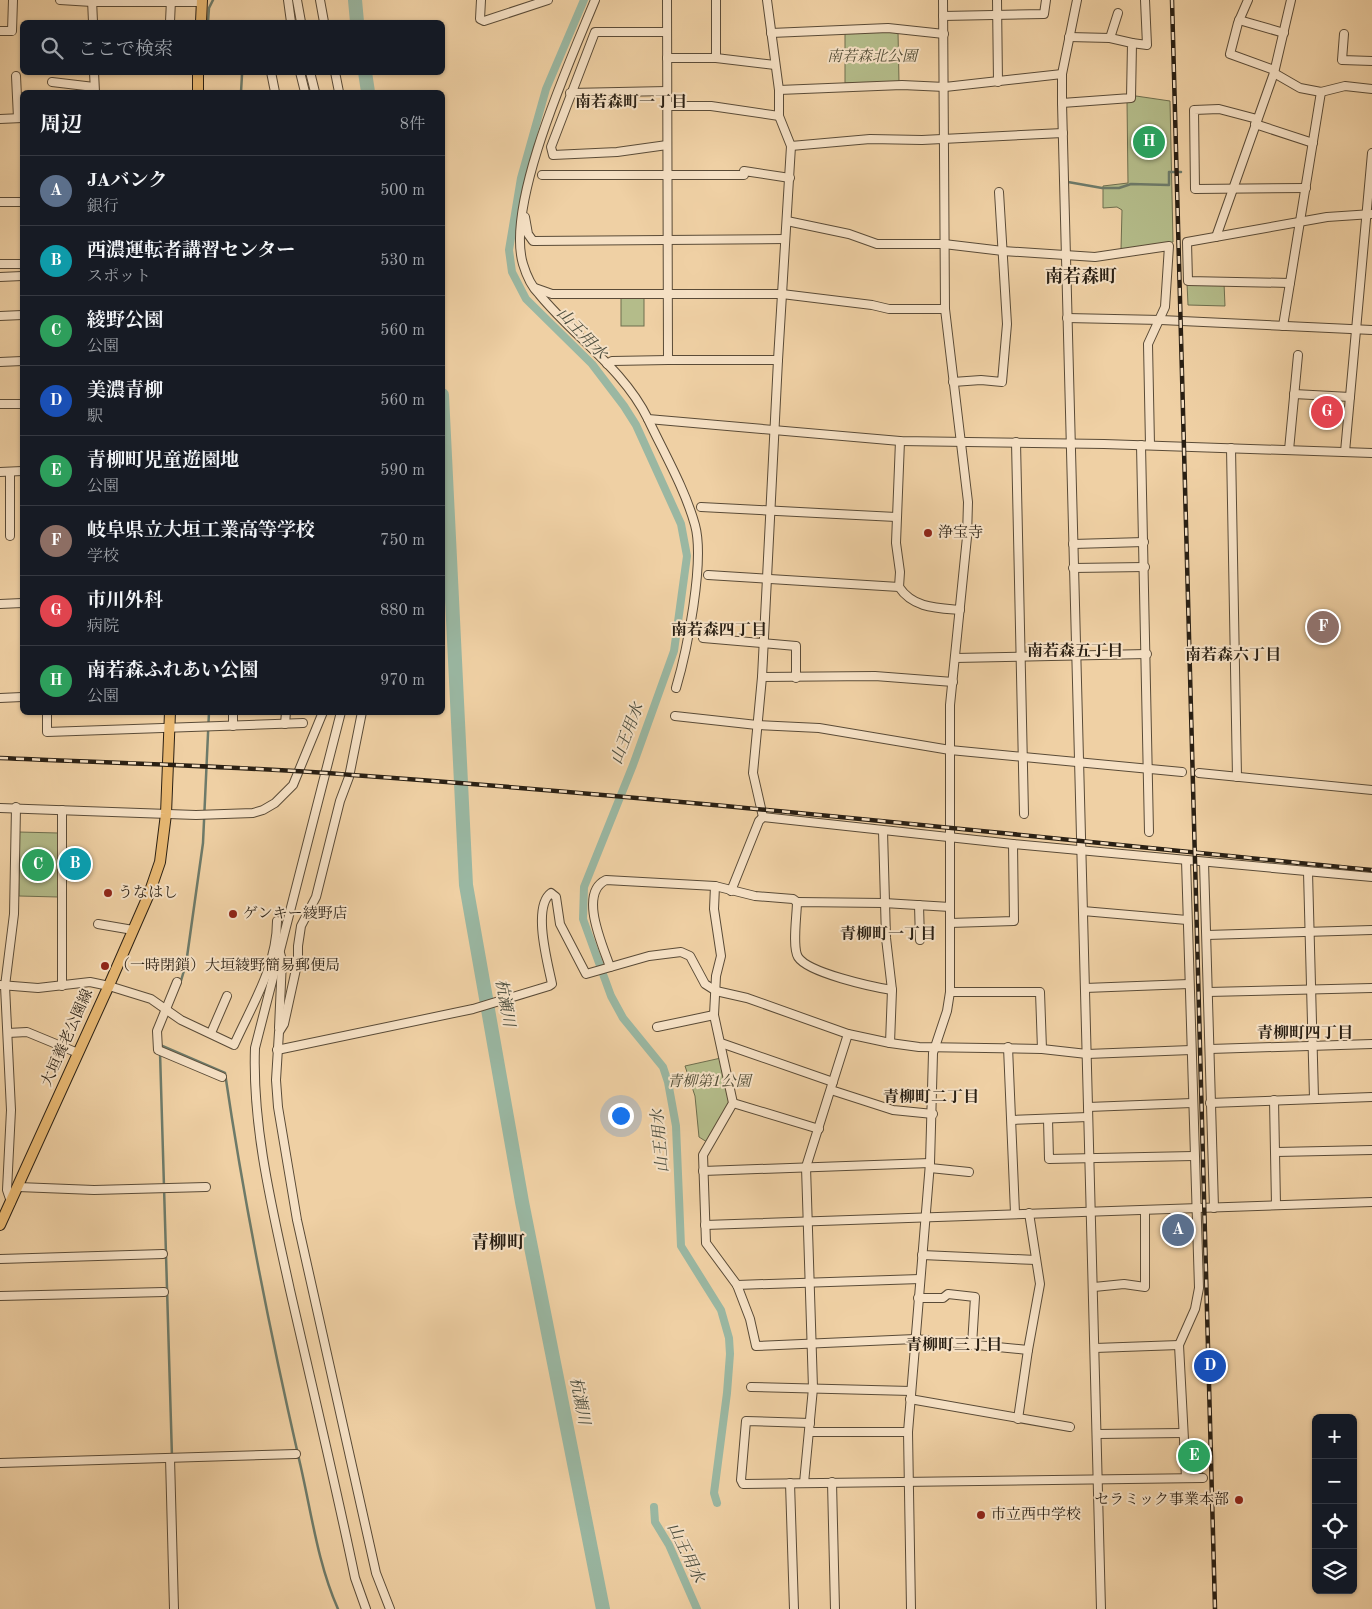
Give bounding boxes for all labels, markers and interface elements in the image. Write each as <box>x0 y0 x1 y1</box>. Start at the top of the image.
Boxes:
search box <box>20 20 445 75</box>
icon: search <box>38 34 66 62</box>
text: ここで検索 <box>78 41 173 60</box>
park label: 南若森北公園 <box>827 48 920 65</box>
district label: 南若森町一丁目 <box>575 93 687 111</box>
text: 周辺 <box>40 115 82 136</box>
text: 8件 <box>400 117 425 133</box>
pin: H <box>1133 123 1165 161</box>
text: JAバンク <box>87 172 167 191</box>
text: A <box>50 183 62 199</box>
text: 500 m <box>380 183 425 199</box>
text: 銀行 <box>87 199 119 215</box>
text: 西濃運転者講習センター <box>87 242 295 261</box>
text: B <box>50 253 62 269</box>
text: 530 m <box>380 253 425 269</box>
district label: 南若森町 <box>1045 266 1117 286</box>
text: スポット <box>87 269 151 285</box>
water label: 山王用水 <box>553 304 612 364</box>
text: 綾野公園 <box>87 312 163 331</box>
text: C <box>51 323 61 339</box>
text: 560 m <box>380 323 425 339</box>
text: 公園 <box>87 339 119 355</box>
text: 美濃青柳 <box>87 382 163 401</box>
text: D <box>50 393 62 409</box>
text: 560 m <box>380 393 425 409</box>
pin: G <box>1311 393 1343 431</box>
text: 駅 <box>87 409 103 425</box>
text: 青柳町児童遊園地 <box>87 452 239 471</box>
text: E <box>50 463 62 479</box>
text: 590 m <box>380 463 425 479</box>
text: 公園 <box>87 479 119 495</box>
text: 岐阜県立大垣工業高等学校 <box>87 522 315 541</box>
place label: 浄宝寺 <box>938 524 983 541</box>
marker: 浄宝寺 <box>922 527 934 539</box>
text: F <box>51 533 61 549</box>
text: 750 m <box>380 533 425 549</box>
text: 学校 <box>87 549 119 565</box>
text: 市川外科 <box>87 592 163 611</box>
text: G <box>50 603 62 619</box>
text: 880 m <box>380 603 425 619</box>
pin: F <box>1307 608 1339 646</box>
text: 病院 <box>87 619 119 635</box>
district label: 南若森四丁目 <box>671 621 767 639</box>
district label: 南若森五丁目 <box>1027 642 1123 660</box>
district label: 南若森六丁目 <box>1185 646 1281 664</box>
text: 南若森ふれあい公園 <box>87 662 258 681</box>
text: H <box>49 673 63 689</box>
text: 970 m <box>380 673 425 689</box>
text: 公園 <box>87 689 119 705</box>
water label: 山王用水 <box>607 699 648 767</box>
pin: B <box>59 845 91 883</box>
pin: C <box>22 846 54 884</box>
place label: うなはし <box>118 884 178 901</box>
marker: うなはし <box>102 887 114 899</box>
place label: ゲンキー綾野店 <box>243 905 348 922</box>
marker: ゲンキー綾野店 <box>227 908 239 920</box>
district label: 青柳町一丁目 <box>840 925 936 943</box>
place label: （一時閉鎖）大垣綾野簡易郵便局 <box>115 957 340 974</box>
marker: （一時閉鎖）大垣綾野簡易郵便局 <box>99 960 111 972</box>
water label: 杭瀬川 <box>492 978 518 1030</box>
street label: 大垣養老公園線 <box>38 986 96 1089</box>
district label: 青柳町四丁目 <box>1257 1024 1353 1042</box>
park label: 青柳第1公園 <box>667 1073 754 1090</box>
district label: 青柳町二丁目 <box>883 1088 979 1106</box>
your location <box>608 1103 634 1129</box>
water label: 山王用水 <box>648 1106 672 1174</box>
pin: A <box>1162 1211 1194 1249</box>
district label: 青柳町 <box>471 1232 525 1252</box>
district label: 青柳町三丁目 <box>906 1336 1002 1354</box>
pin: D <box>1194 1347 1226 1385</box>
water label: 杭瀬川 <box>567 1376 594 1428</box>
map controls <box>1312 1414 1357 1594</box>
button: + <box>1312 1414 1357 1459</box>
pin: E <box>1178 1437 1210 1475</box>
button: − <box>1312 1459 1357 1504</box>
place label: セラミック事業本部 <box>1094 1491 1229 1508</box>
marker: セラミック事業本部 <box>1233 1494 1245 1506</box>
button: locate <box>1312 1504 1357 1549</box>
place label: 市立西中学校 <box>991 1506 1081 1523</box>
marker: 市立西中学校 <box>975 1509 987 1521</box>
water label: 山王用水 <box>664 1520 709 1587</box>
button: layers <box>1312 1549 1357 1594</box>

